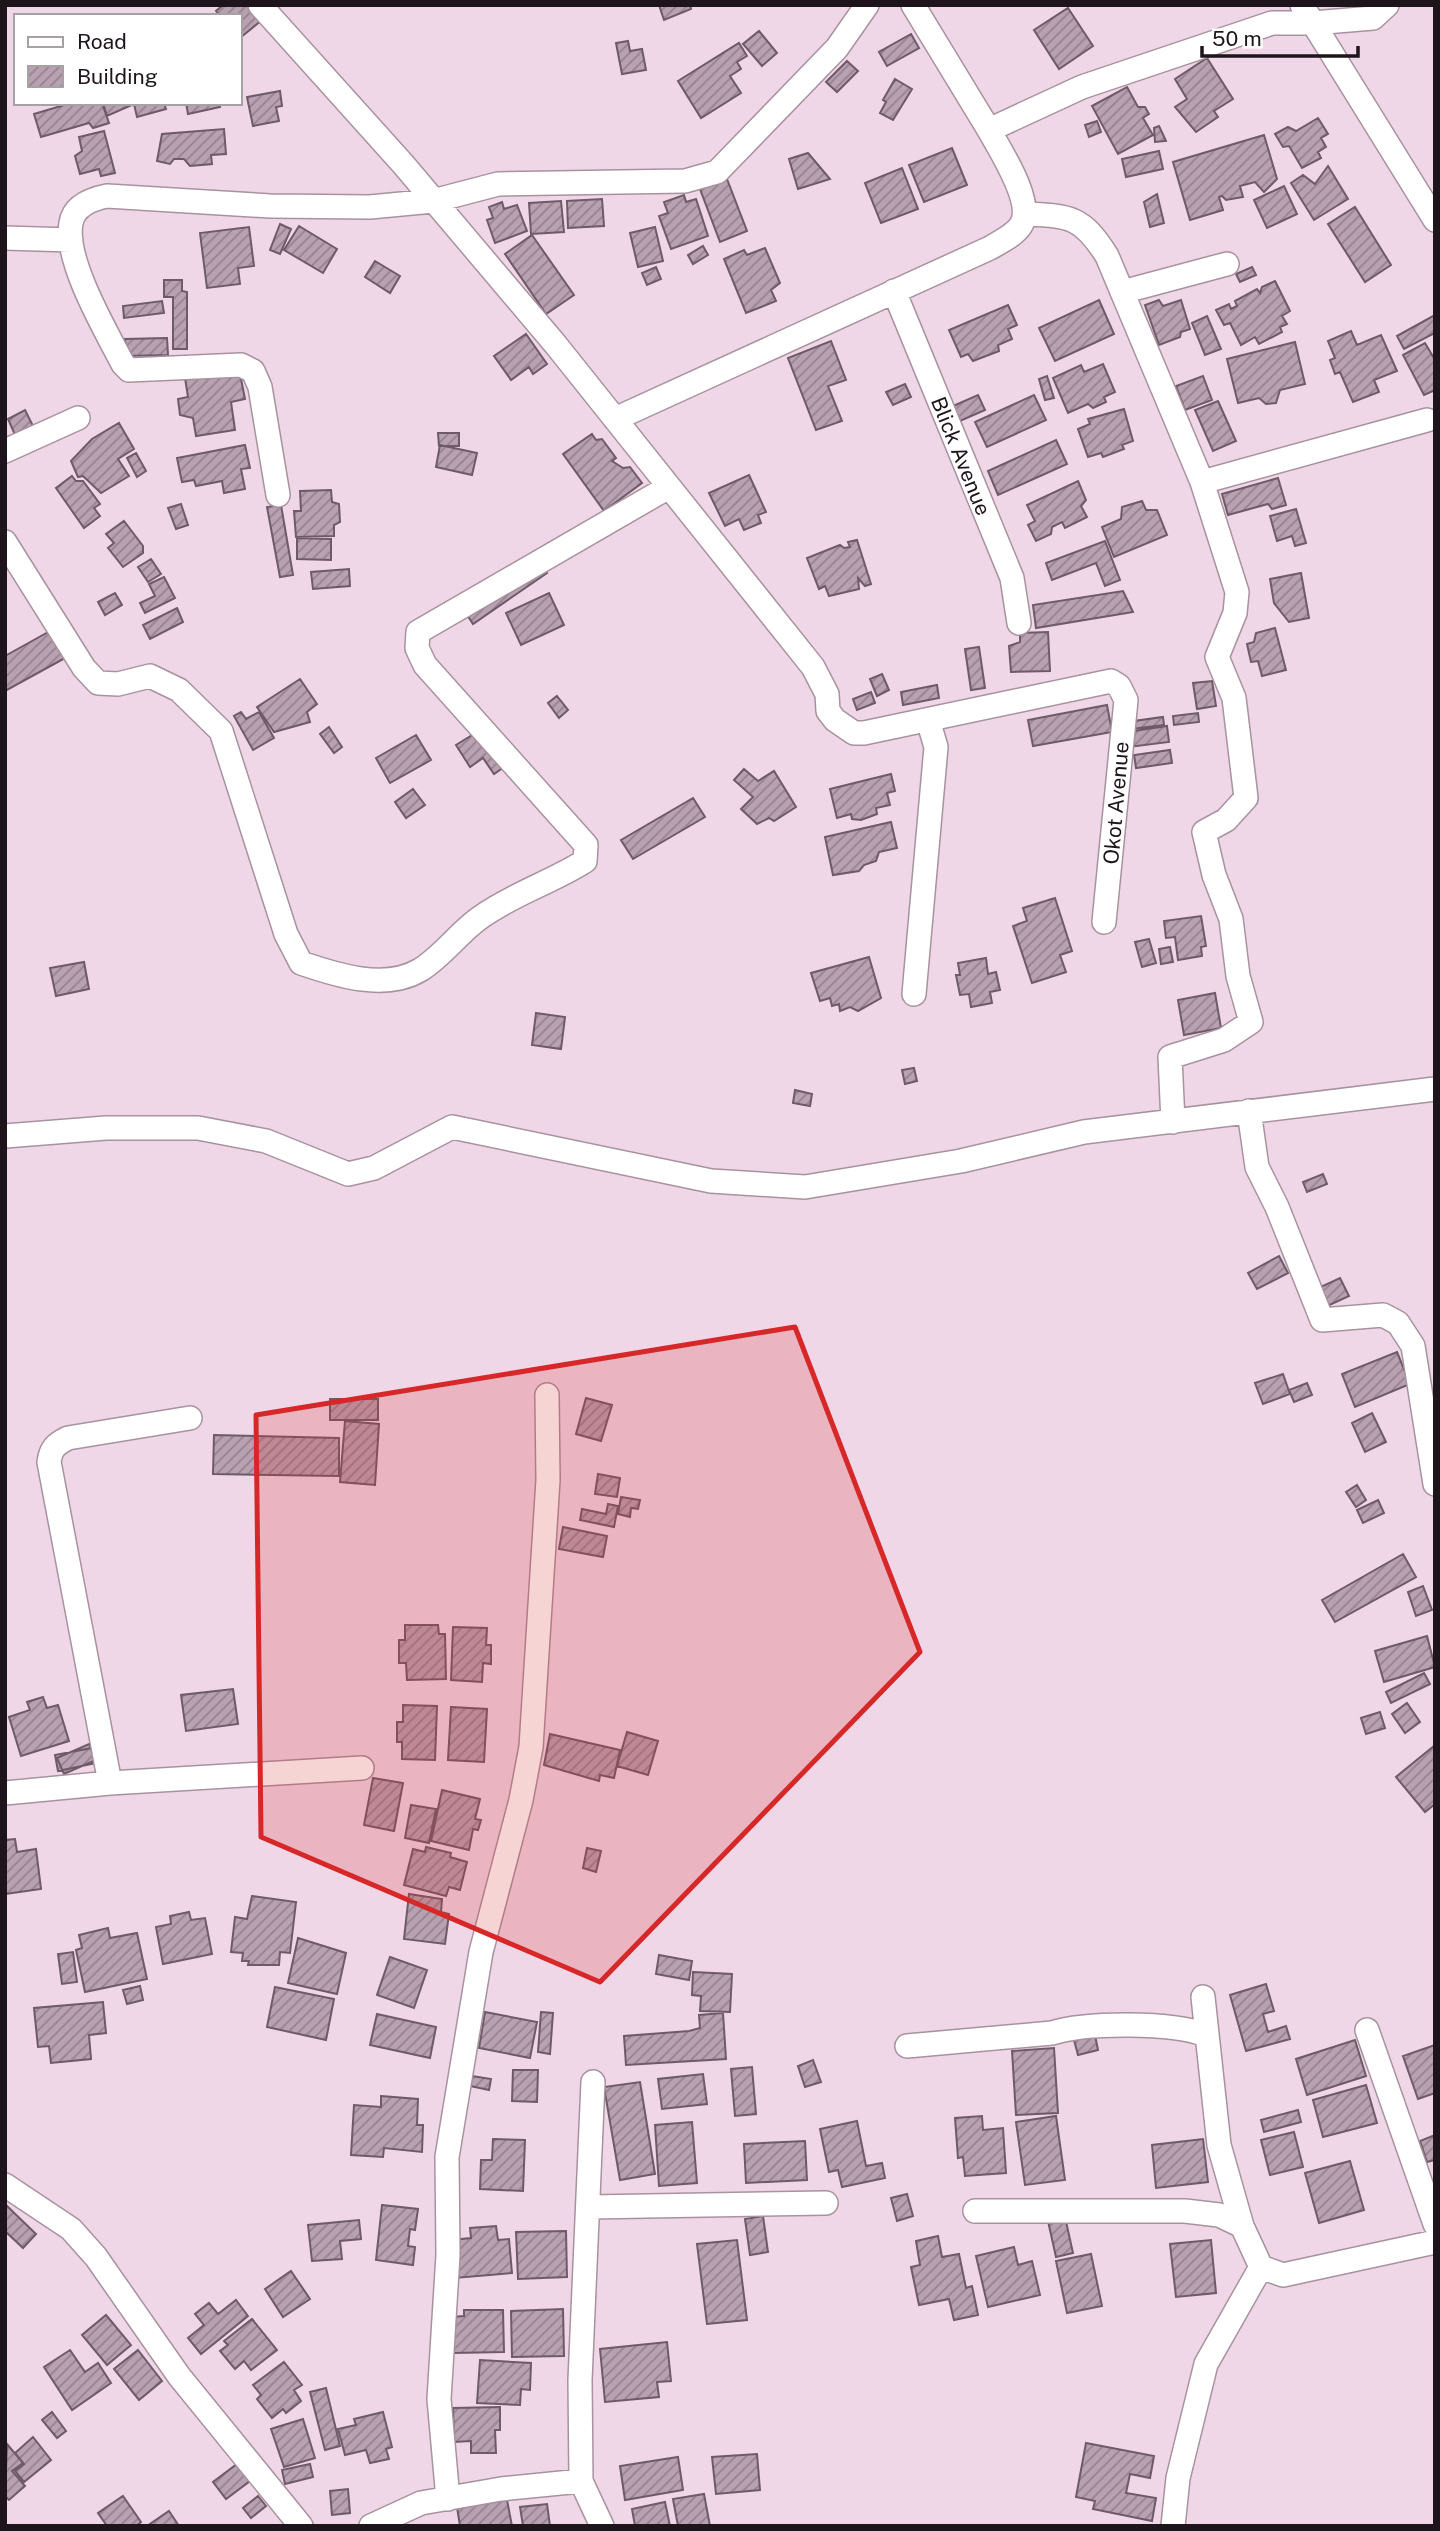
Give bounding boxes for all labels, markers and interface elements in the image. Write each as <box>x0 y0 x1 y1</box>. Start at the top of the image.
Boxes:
legend <box>14 14 242 105</box>
scale bar <box>1202 14 1358 58</box>
text: 50 m <box>1212 26 1262 51</box>
text: Road <box>77 29 127 54</box>
text: Building <box>77 64 158 89</box>
street label: Blick Avenue <box>926 393 996 519</box>
street label: Okot Avenue <box>1098 740 1134 866</box>

